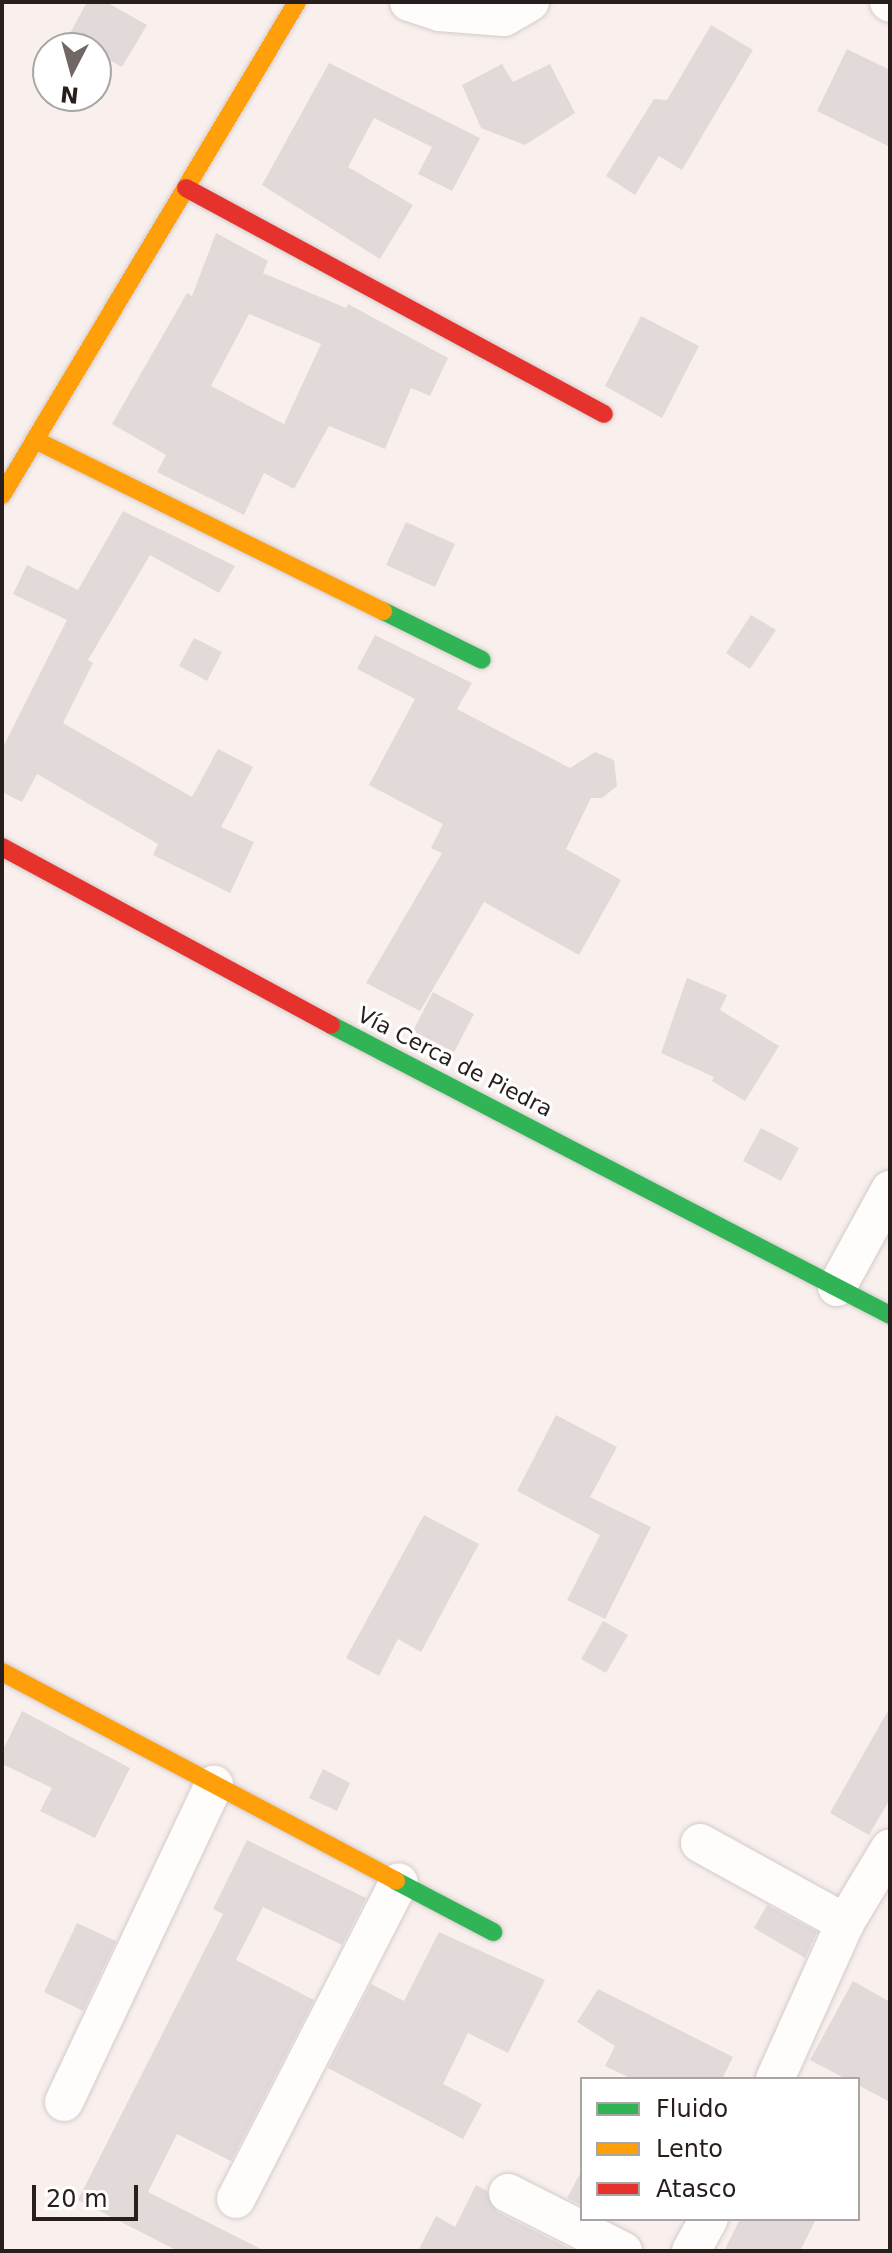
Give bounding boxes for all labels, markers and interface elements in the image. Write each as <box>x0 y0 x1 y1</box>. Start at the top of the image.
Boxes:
north arrow <box>32 32 112 112</box>
text: N <box>59 81 80 108</box>
street label: Vía Cerca de Piedra <box>353 1001 557 1123</box>
legend <box>580 2077 860 2221</box>
text: Fluido <box>656 2095 728 2123</box>
text: Lento <box>656 2135 723 2163</box>
scale bar <box>36 2169 142 2219</box>
text: Atasco <box>656 2175 737 2203</box>
text: 20 m <box>46 2185 108 2213</box>

